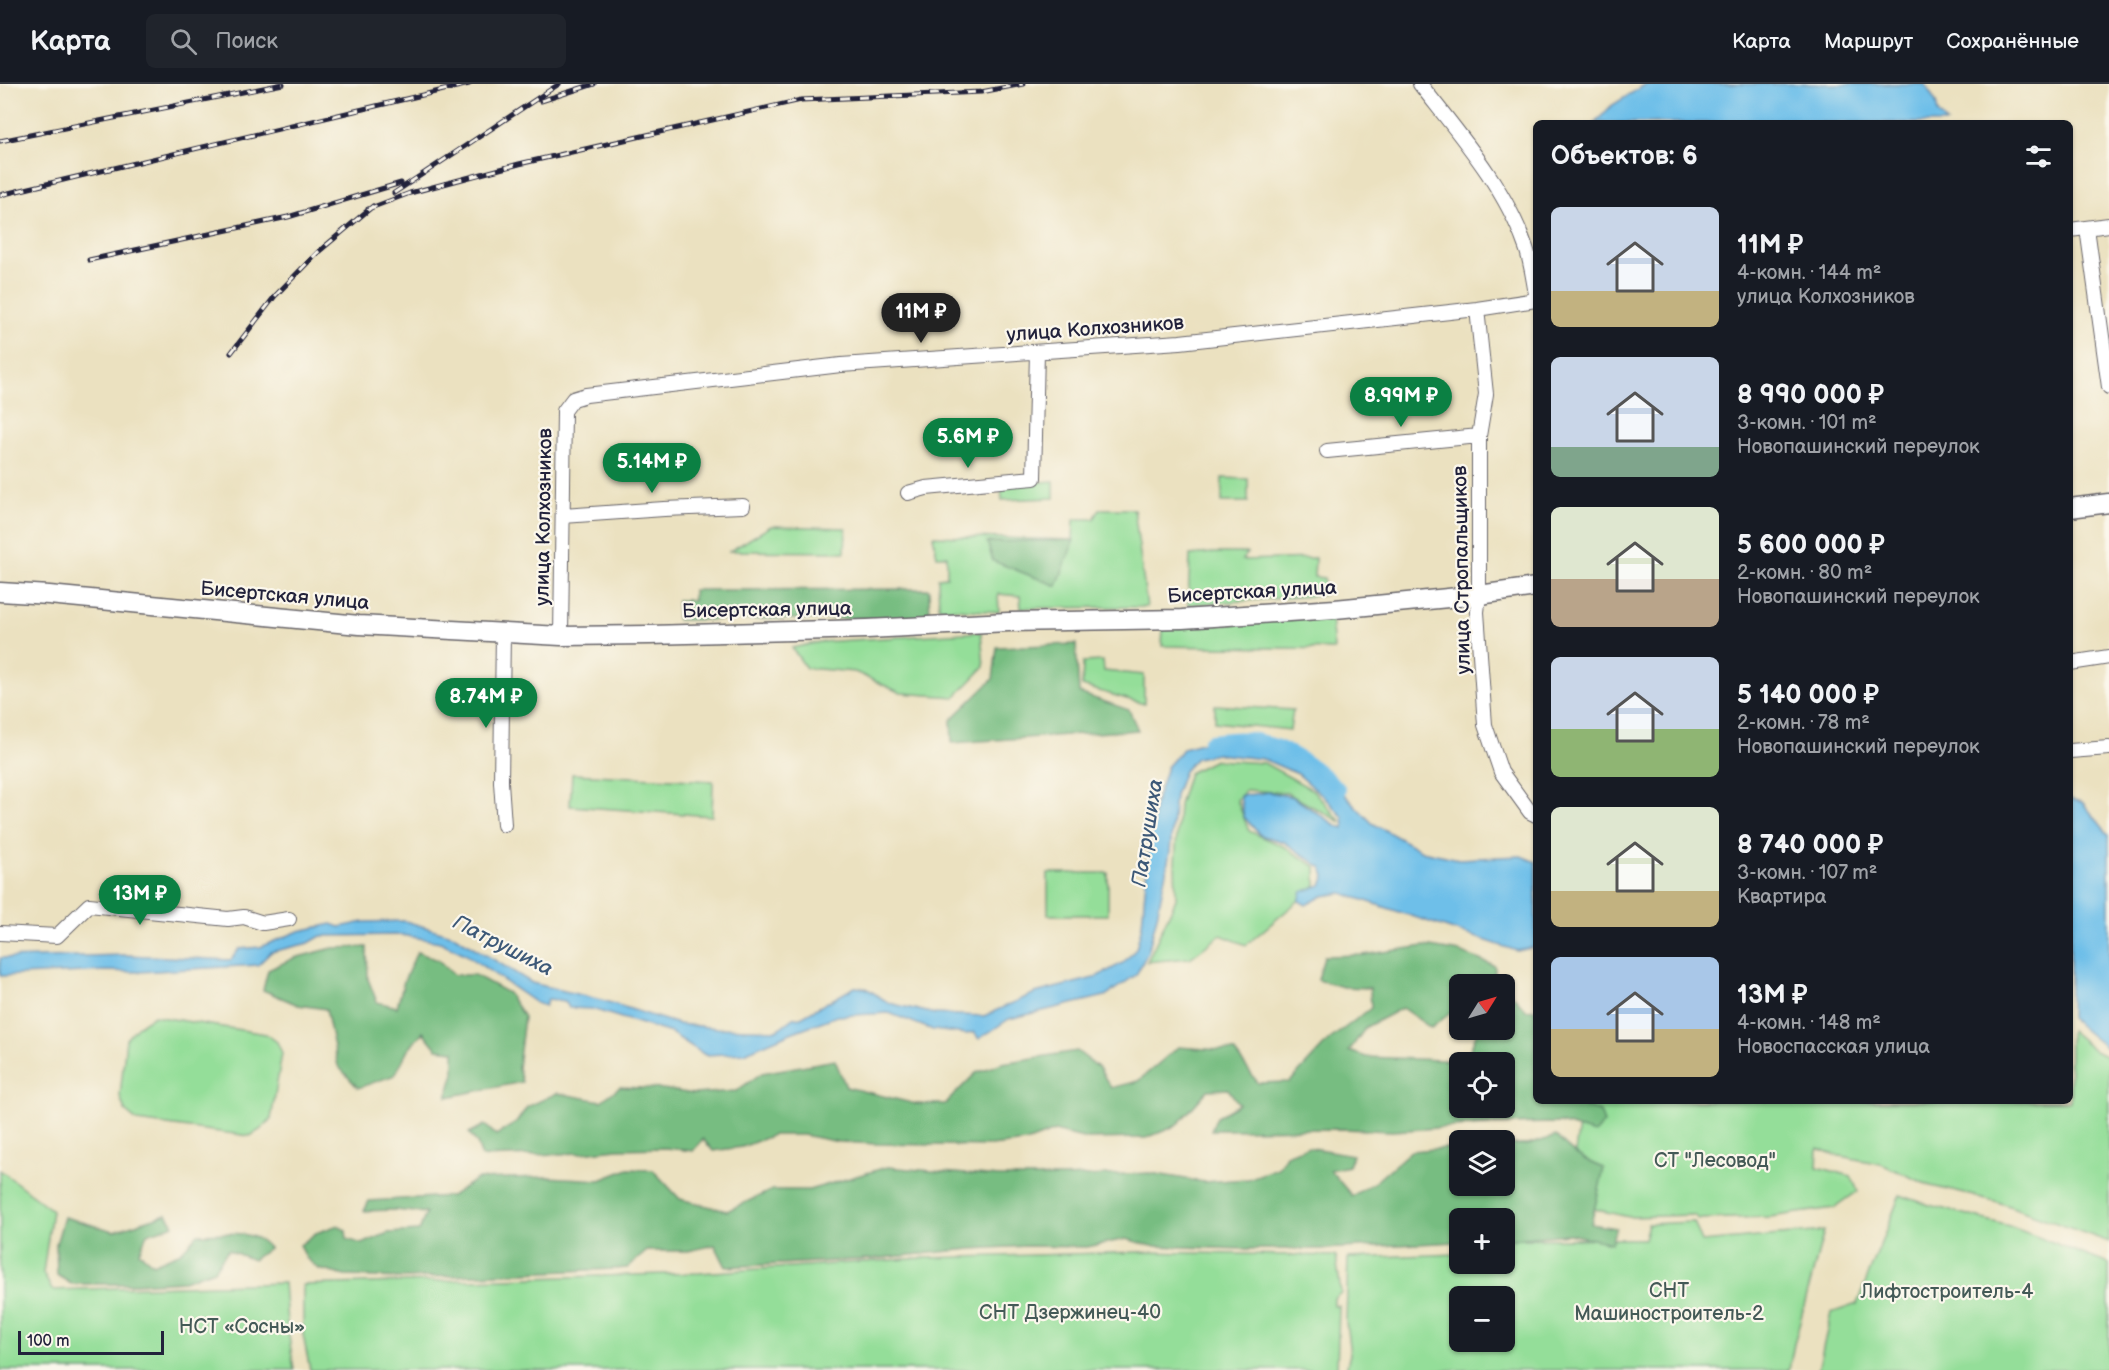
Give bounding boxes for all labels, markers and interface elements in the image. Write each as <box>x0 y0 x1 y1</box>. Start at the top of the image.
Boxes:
search box <box>146 14 566 68</box>
text: Карта <box>30 25 110 58</box>
icon: search <box>167 25 200 58</box>
text: Поиск <box>215 28 278 55</box>
text: Карта <box>1732 29 1791 54</box>
text: Маршрут <box>1824 29 1913 54</box>
text: Сохранённые <box>1946 29 2079 54</box>
icon: filters <box>2022 140 2055 173</box>
text: Объектов: 6 <box>1551 141 1698 172</box>
text: 11M ₽ <box>1737 230 1803 261</box>
icon: home <box>1599 231 1671 303</box>
text: 4-комн. · 144 m² <box>1737 261 1881 285</box>
text: улица Колхозников <box>1737 285 1915 309</box>
pin: 11M ₽ <box>879 293 963 344</box>
text: 11M ₽ <box>895 300 947 324</box>
street label: улица Колхозников <box>1006 311 1185 347</box>
pin: 8.99M ₽ <box>1346 377 1456 428</box>
text: 8 990 000 ₽ <box>1737 380 1884 411</box>
icon: home <box>1599 381 1671 453</box>
text: 8.99M ₽ <box>1364 384 1438 408</box>
text: 3-комн. · 101 m² <box>1737 411 1877 435</box>
pin: 5.6M ₽ <box>919 418 1017 469</box>
text: 5.6M ₽ <box>937 425 999 449</box>
street label: улица Колхозников <box>530 427 558 606</box>
text: Новопашинский переулок <box>1737 435 1980 459</box>
pin: 5.14M ₽ <box>597 443 707 494</box>
text: 5.14M ₽ <box>617 450 687 474</box>
street label: улица Стропальщиков <box>1448 465 1476 675</box>
text: 5 600 000 ₽ <box>1737 530 1885 561</box>
icon: home <box>1599 531 1671 603</box>
text: 2-комн. · 80 m² <box>1737 561 1872 585</box>
street label: Бисертская улица <box>1167 576 1338 608</box>
street label: Бисертская улица <box>199 577 371 615</box>
text: Новопашинский переулок <box>1737 585 1980 609</box>
street label: Бисертская улица <box>682 597 852 623</box>
pin: 8.74M ₽ <box>431 678 541 729</box>
text: 5 140 000 ₽ <box>1737 680 1879 711</box>
icon: home <box>1599 681 1671 753</box>
text: 8.74M ₽ <box>449 685 523 709</box>
text: 2-комн. · 78 m² <box>1737 711 1870 735</box>
text: Новопашинский переулок <box>1737 735 1980 759</box>
water label: Патрушиха <box>1127 777 1168 889</box>
text: 8 740 000 ₽ <box>1737 830 1883 861</box>
icon: home <box>1599 831 1671 903</box>
text: 3-комн. · 107 m² <box>1737 861 1878 885</box>
pin: 13M ₽ <box>98 875 182 926</box>
text: 13M ₽ <box>113 882 167 906</box>
text: Квартира <box>1737 885 1827 909</box>
water label: Патрушиха <box>448 909 557 981</box>
north arrow <box>1449 974 1515 1040</box>
map controls <box>1449 974 1515 1352</box>
text: 13M ₽ <box>1737 980 1808 1011</box>
icon: home <box>1599 981 1671 1053</box>
text: 4-комн. · 148 m² <box>1737 1011 1881 1035</box>
text: Новоспасская улица <box>1737 1035 1930 1059</box>
button: locate <box>1449 1052 1515 1118</box>
button: layers <box>1449 1130 1515 1196</box>
park label: СТ "Лесовод" <box>1654 1149 1776 1173</box>
button: + <box>1449 1208 1515 1274</box>
park label: СНТ Машиностроитель-2 <box>1574 1279 1764 1326</box>
park label: Лифтостроитель-4 <box>1860 1280 2033 1304</box>
button: − <box>1449 1286 1515 1352</box>
park label: СНТ Дзержинец-40 <box>979 1301 1161 1325</box>
park label: НСТ «Сосны» <box>179 1315 305 1339</box>
scale bar <box>18 1328 164 1356</box>
text: 100 m <box>27 1332 70 1351</box>

